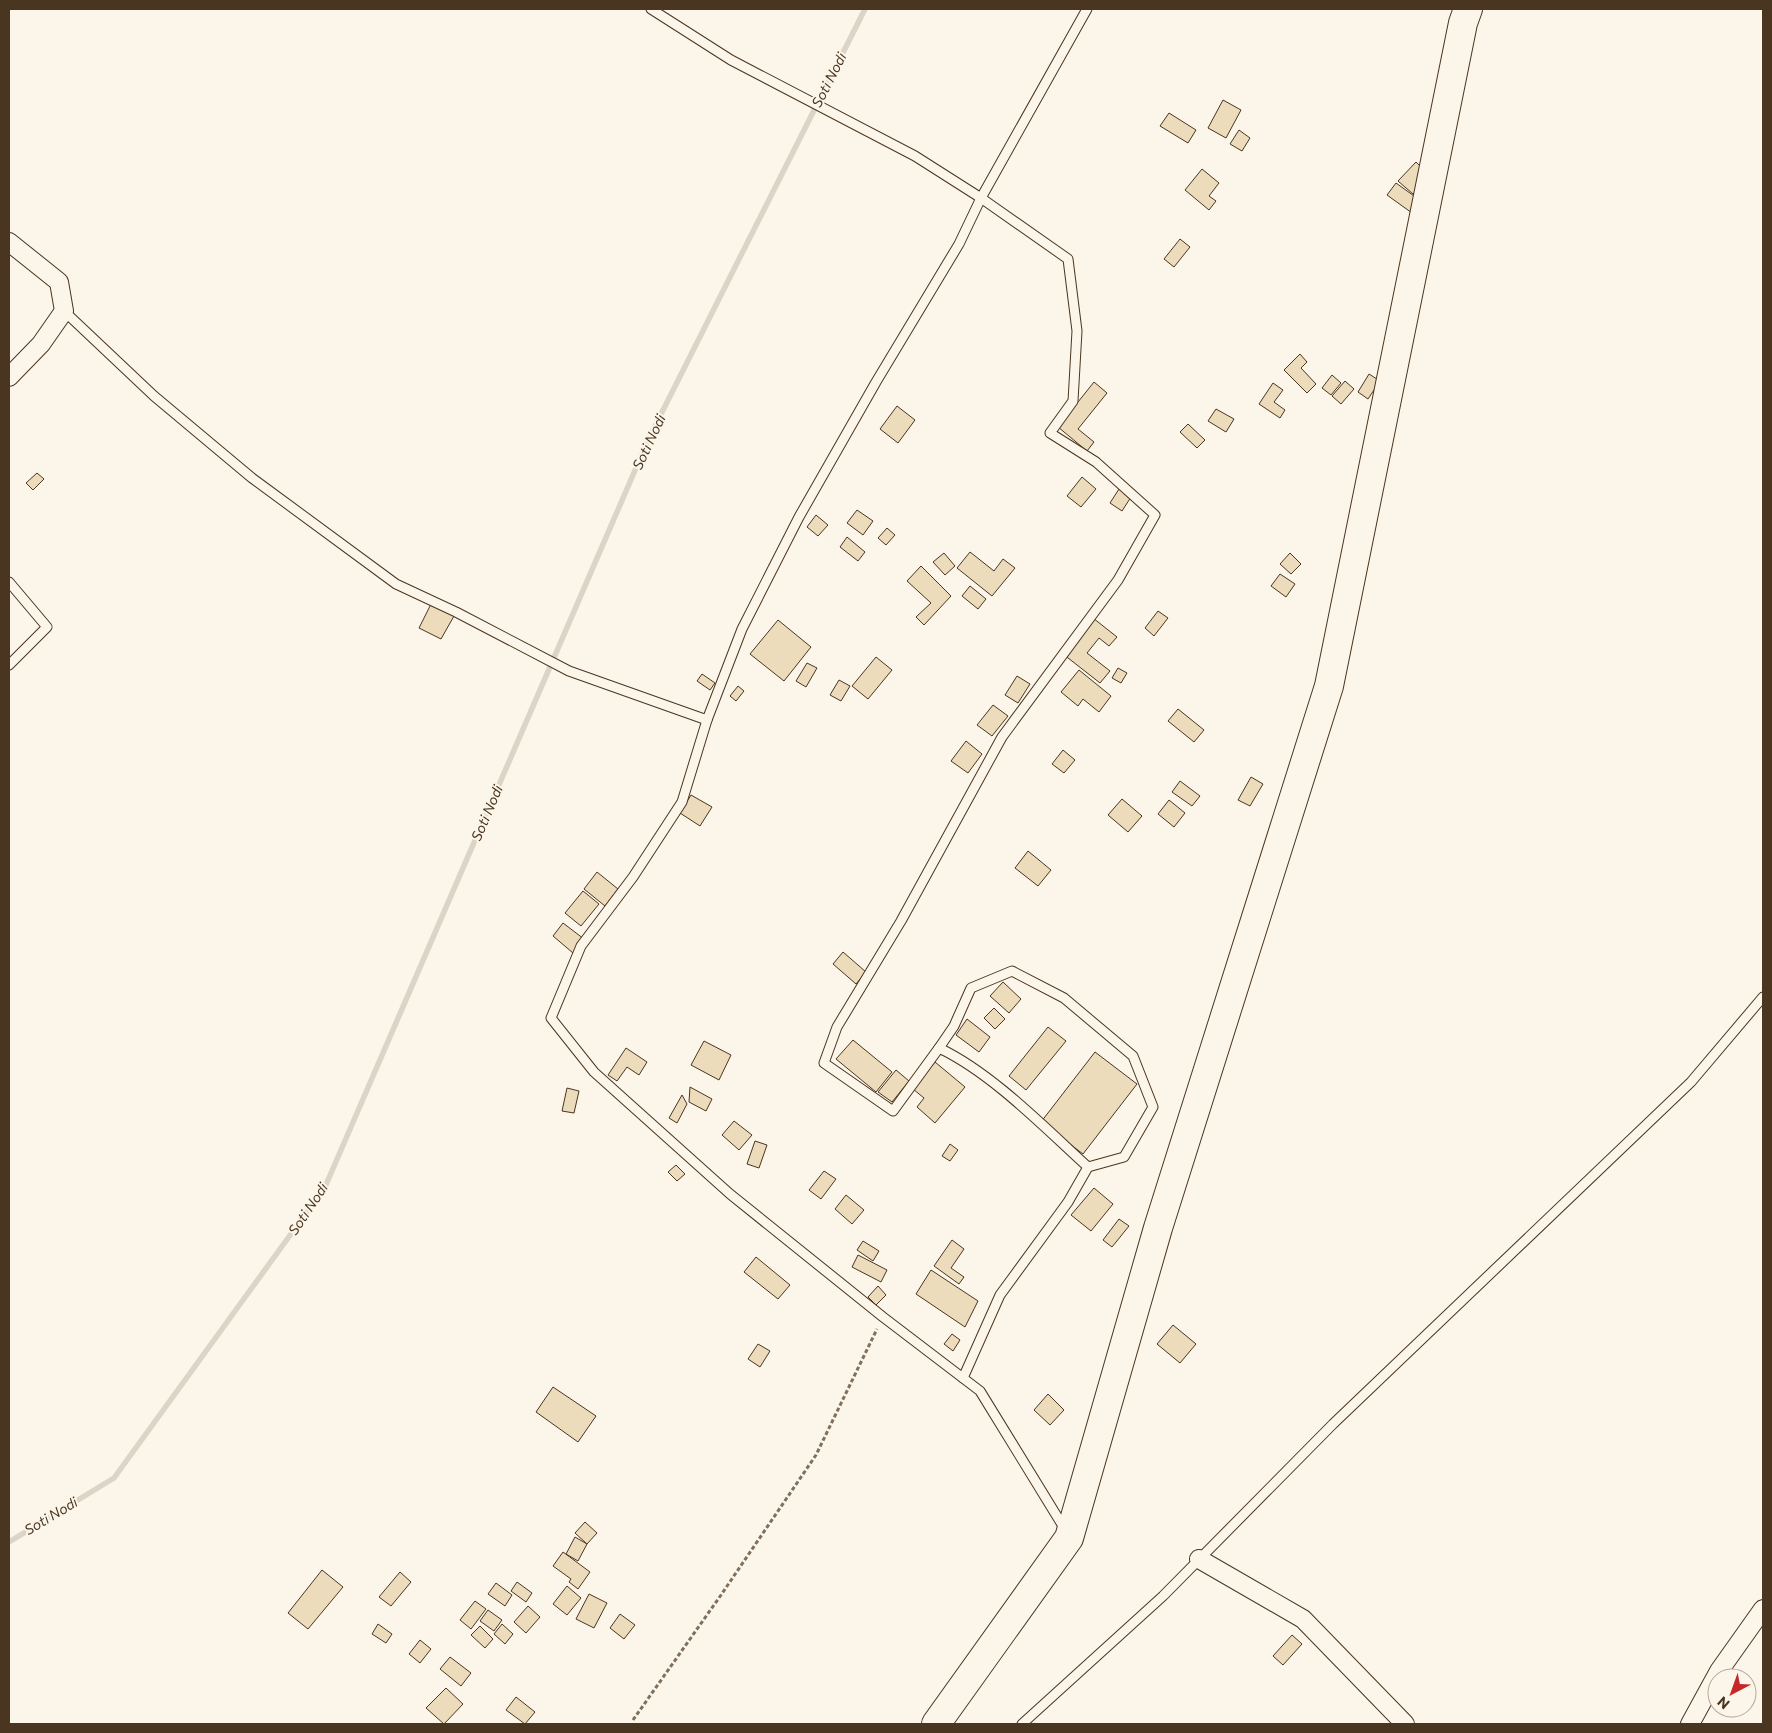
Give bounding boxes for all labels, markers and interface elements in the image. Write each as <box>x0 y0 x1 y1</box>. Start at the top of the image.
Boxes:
water label: Soti Nodi <box>808 49 850 110</box>
water label: Soti Nodi <box>628 411 669 472</box>
water label: Soti Nodi <box>467 782 506 843</box>
water label: Soti Nodi <box>284 1179 331 1238</box>
water label: Soti Nodi <box>21 1493 81 1538</box>
north arrow <box>1707 1668 1757 1718</box>
text: N <box>1714 1693 1733 1713</box>

